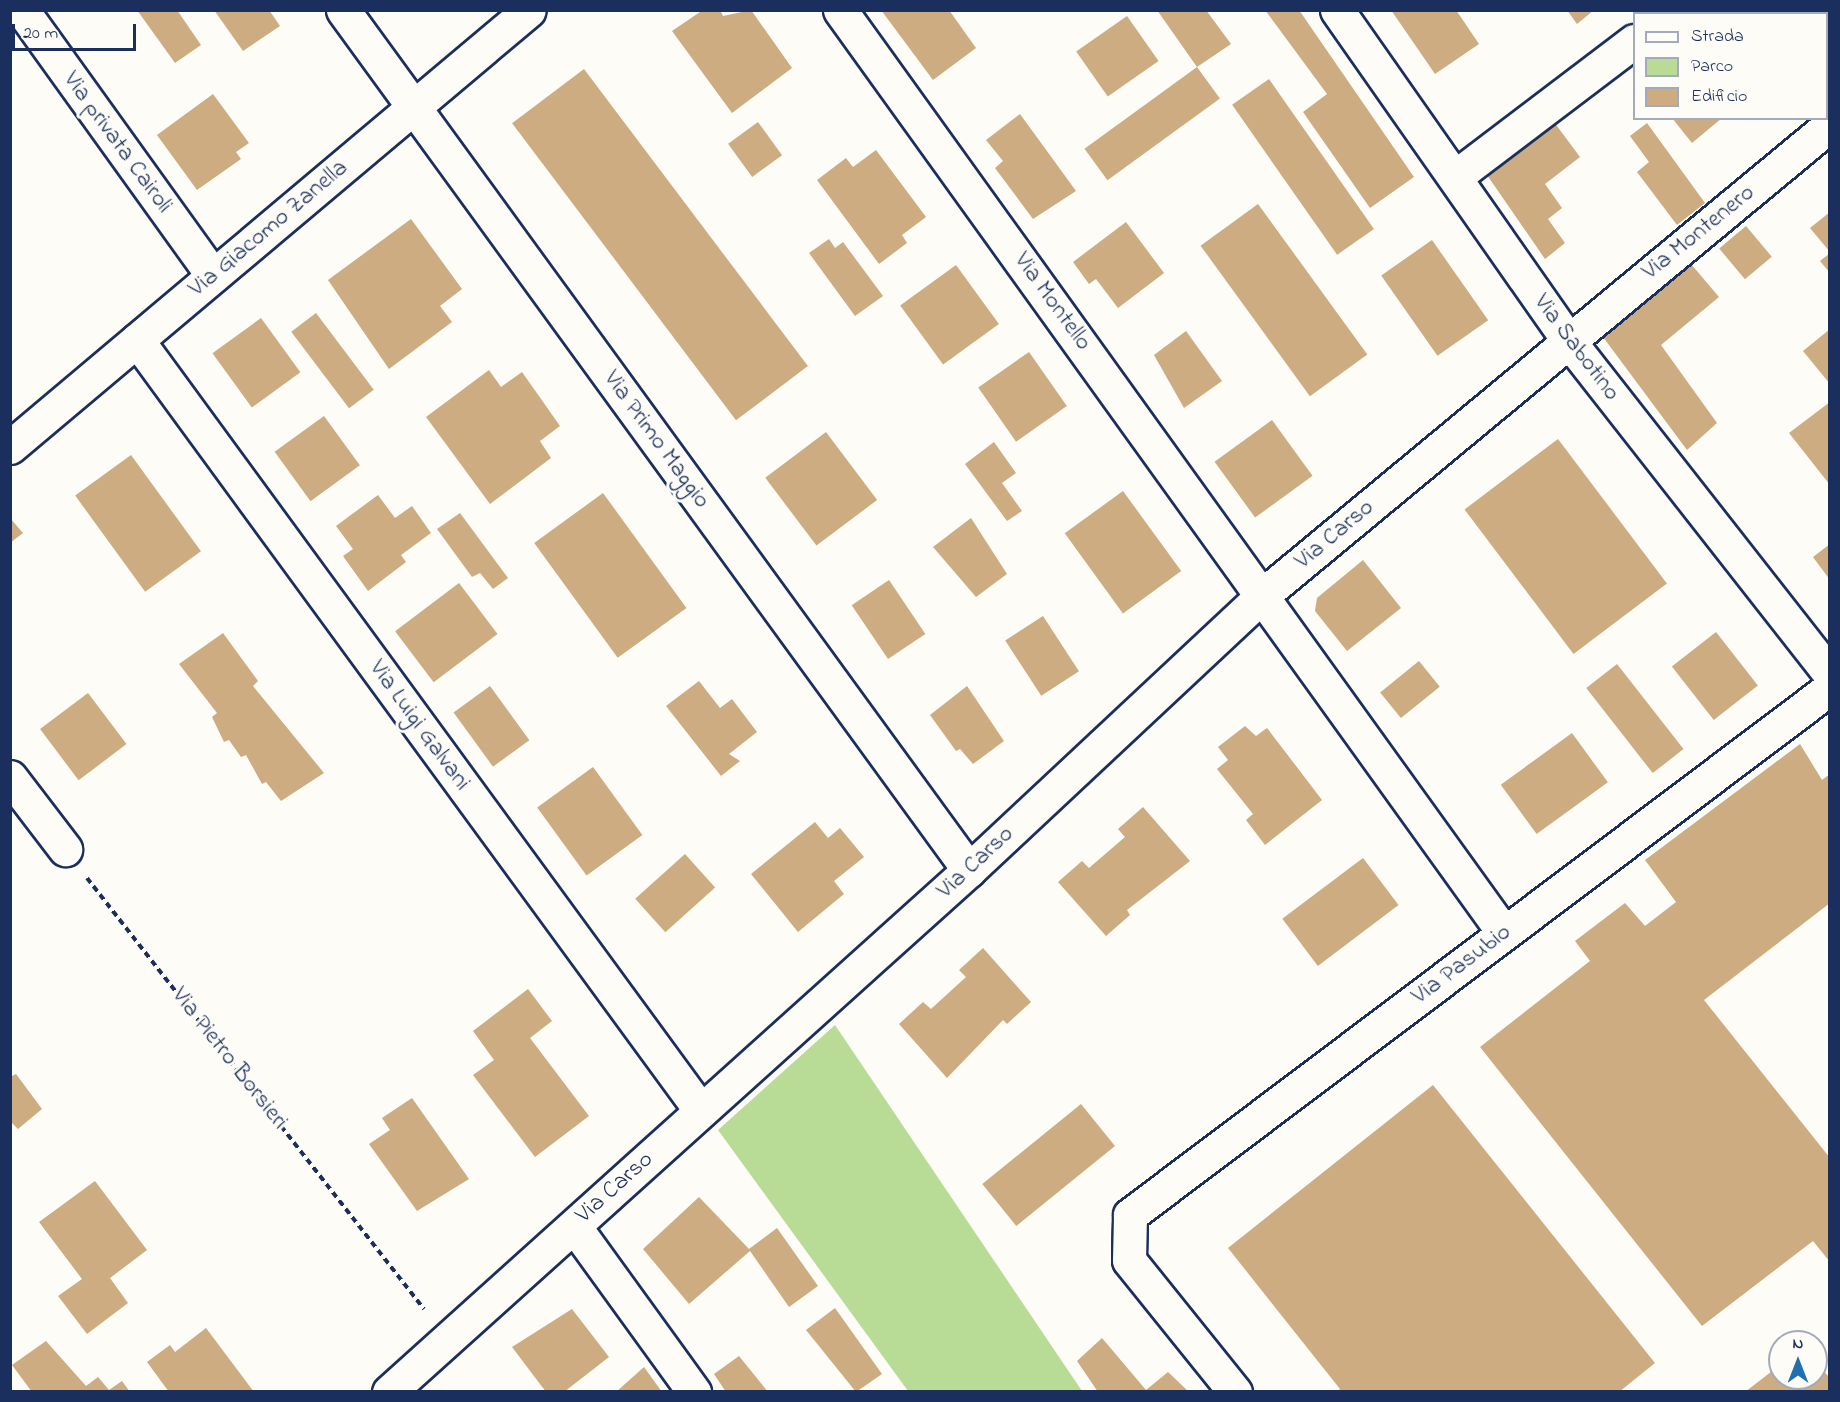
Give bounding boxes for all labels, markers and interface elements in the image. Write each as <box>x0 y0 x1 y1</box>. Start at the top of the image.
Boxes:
scale bar <box>15 12 140 50</box>
legend <box>1633 12 1828 120</box>
text: 20 m <box>23 21 58 47</box>
text: Strada <box>1691 24 1744 50</box>
text: Parco <box>1691 54 1733 80</box>
street label: Via privata Cairoli <box>56 67 178 219</box>
text: Edificio <box>1691 84 1747 110</box>
street label: Via Giacomo Zanella <box>184 154 354 304</box>
street label: Via Montenero <box>1637 179 1761 287</box>
street label: Via Montello <box>1007 247 1097 357</box>
street label: Via Sabotino <box>1527 289 1625 407</box>
street label: Via Primo Maggio <box>596 366 716 514</box>
street label: Via Carso <box>1290 494 1380 576</box>
street label: Via Luigi Galvani <box>362 655 476 797</box>
street label: Via Carso <box>932 820 1020 906</box>
street label: Via Pasubio <box>1407 918 1517 1012</box>
street label: Via Pietro Borsieri <box>165 982 293 1136</box>
street label: Via Carso <box>570 1146 660 1230</box>
north arrow <box>1768 1330 1828 1390</box>
text: N <box>1793 1332 1803 1356</box>

